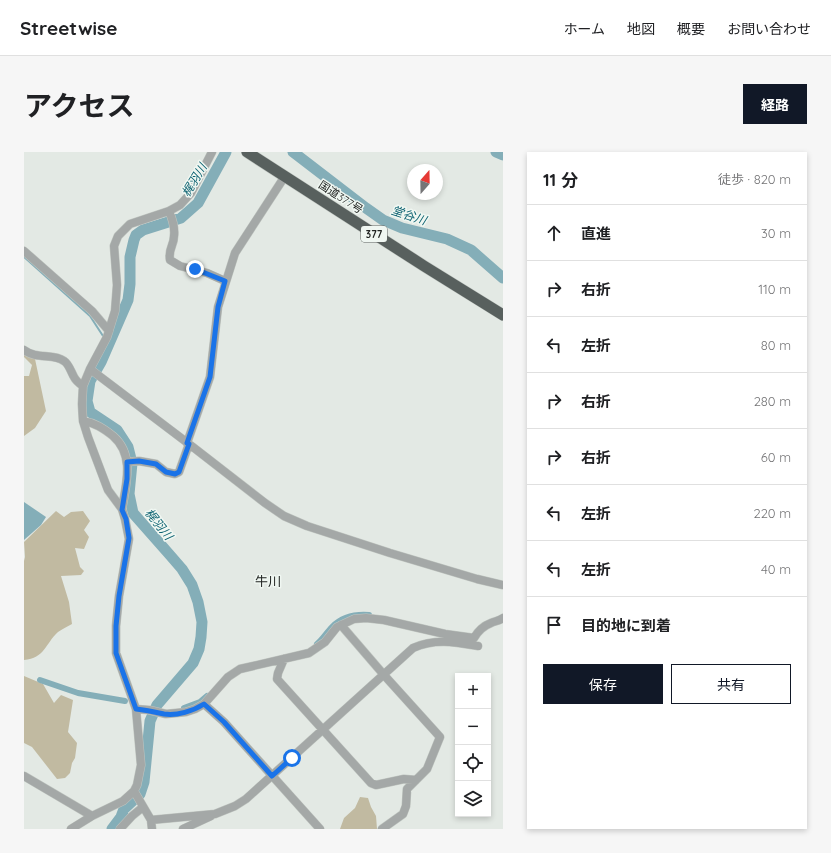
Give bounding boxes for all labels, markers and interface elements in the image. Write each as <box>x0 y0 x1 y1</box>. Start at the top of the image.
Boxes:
text: Streetwise <box>20 16 117 40</box>
text: ホーム <box>563 20 605 38</box>
text: 地図 <box>627 20 655 38</box>
text: 概要 <box>677 20 705 38</box>
text: お問い合わせ <box>727 20 811 38</box>
button: 経路 <box>743 84 807 124</box>
text: アクセス <box>24 88 135 123</box>
water label: 梶羽川 <box>178 159 211 199</box>
north arrow <box>407 164 443 200</box>
text: 11 分 <box>543 169 578 190</box>
text: 徒歩 · 820 m <box>718 171 791 187</box>
street label: 国道377号 <box>316 177 366 217</box>
water label: 堂谷川 <box>390 202 430 228</box>
icon: ahead <box>543 222 565 244</box>
text: 直進 <box>581 224 611 243</box>
text: 30 m <box>761 225 791 241</box>
road number: 377 <box>361 226 387 242</box>
route end <box>186 260 204 278</box>
icon: right <box>543 278 565 300</box>
text: 右折 <box>581 280 611 299</box>
text: 110 m <box>758 281 791 297</box>
icon: left <box>543 334 565 356</box>
text: 左折 <box>581 336 611 355</box>
text: 80 m <box>761 337 791 353</box>
icon: right <box>543 390 565 412</box>
text: 右折 <box>581 392 611 411</box>
text: 280 m <box>754 393 791 409</box>
icon: right <box>543 446 565 468</box>
text: 右折 <box>581 448 611 467</box>
text: 60 m <box>761 449 791 465</box>
icon: left <box>543 502 565 524</box>
text: 左折 <box>581 504 611 523</box>
water label: 梶羽川 <box>142 505 177 544</box>
text: 220 m <box>753 505 791 521</box>
icon: left <box>543 558 565 580</box>
text: 左折 <box>581 560 611 579</box>
text: 40 m <box>761 561 791 577</box>
district label: 牛川 <box>255 573 281 589</box>
icon: arrive <box>543 614 565 636</box>
text: 目的地に到着 <box>581 616 671 635</box>
button: 保存 <box>543 664 663 704</box>
button: 共有 <box>671 664 791 704</box>
map controls <box>455 673 491 817</box>
button: + <box>455 673 491 709</box>
button: − <box>455 709 491 745</box>
button: locate <box>455 745 491 781</box>
route start <box>283 749 301 767</box>
button: layers <box>455 781 491 817</box>

